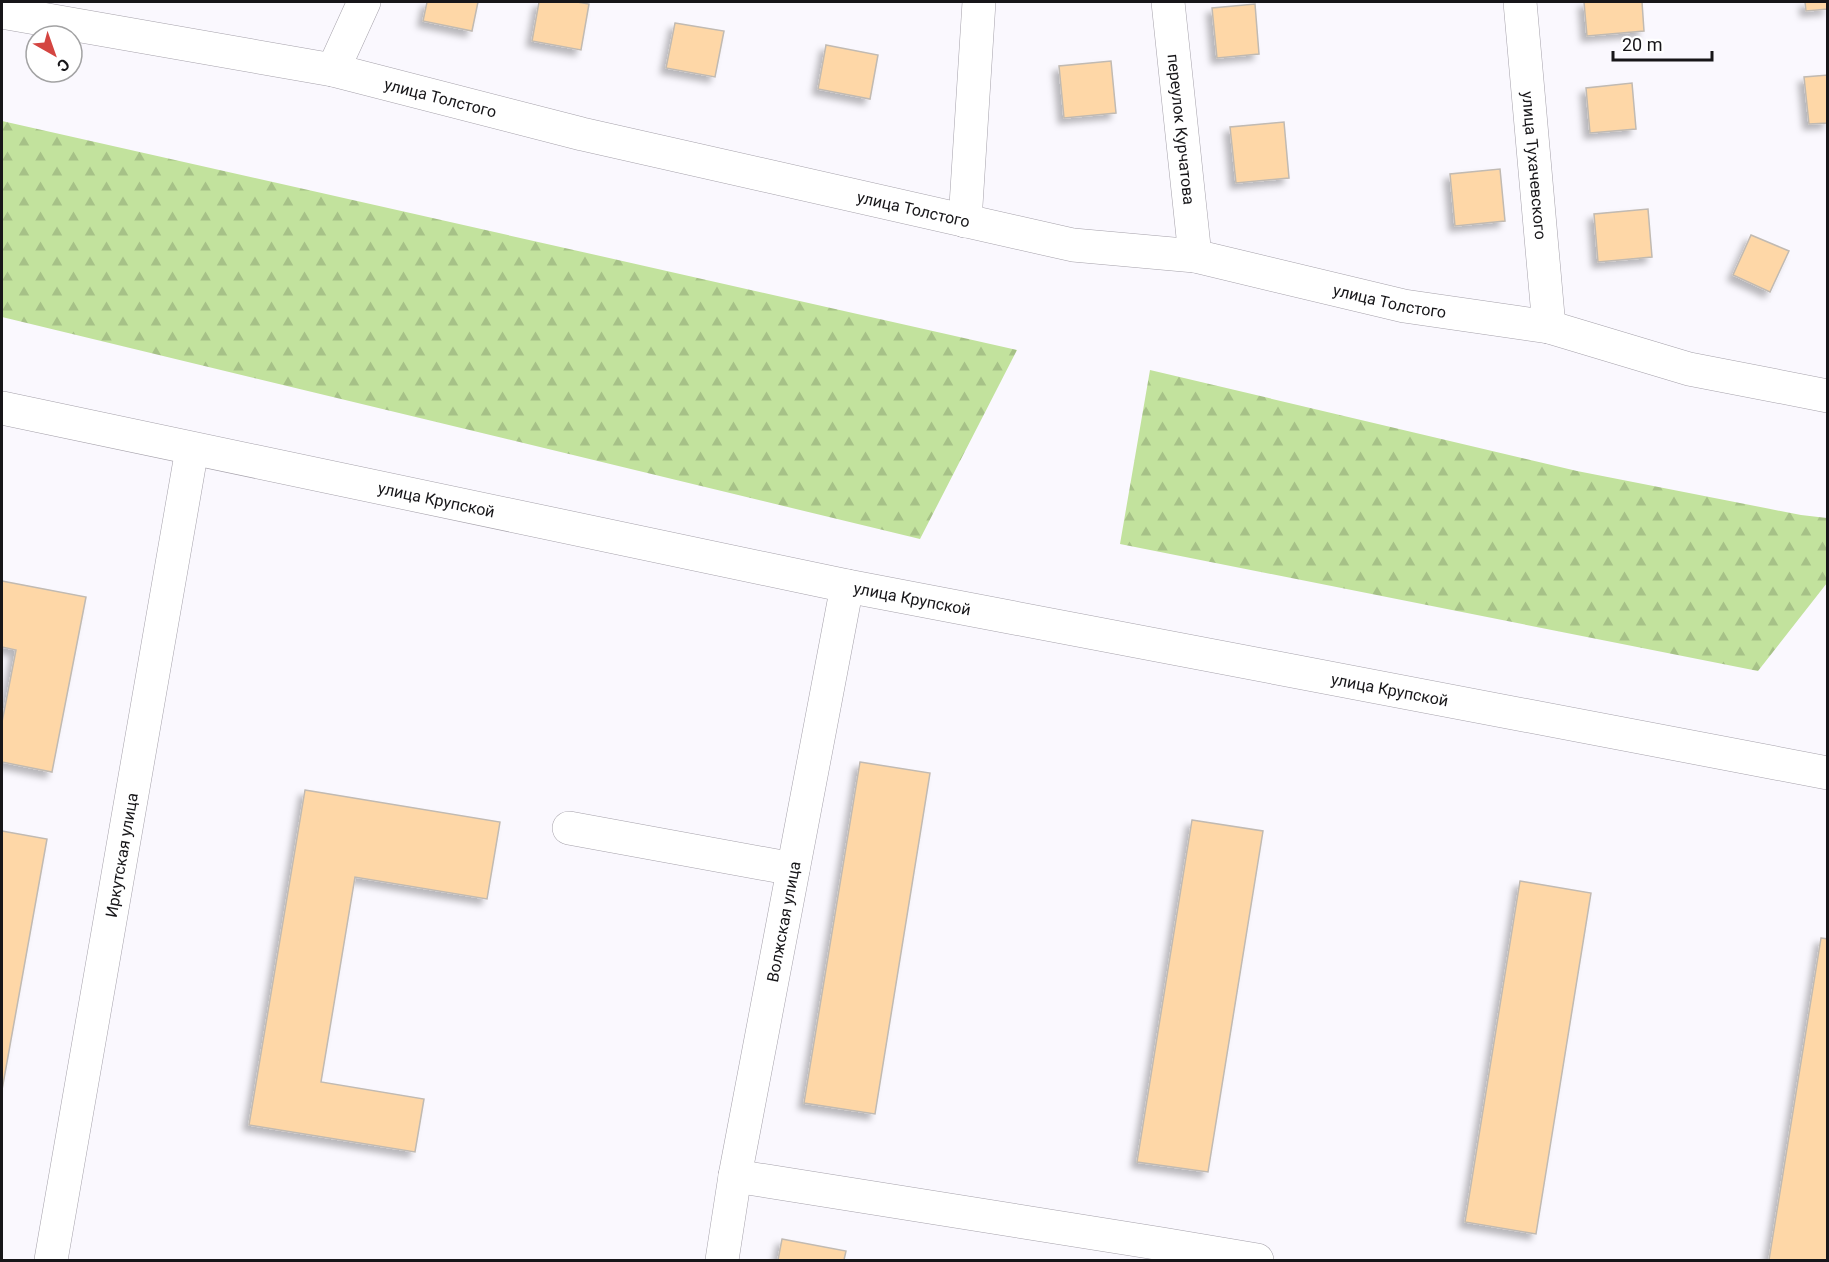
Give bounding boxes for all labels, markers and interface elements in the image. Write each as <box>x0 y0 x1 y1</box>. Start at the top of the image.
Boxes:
north arrow <box>24 24 84 84</box>
scale bar <box>1613 24 1712 62</box>
text: 20 m <box>1622 34 1662 55</box>
street label: переулок Курчатова <box>1164 53 1198 206</box>
text: С <box>53 54 73 76</box>
street label: улица Толстого <box>382 75 498 122</box>
street label: улица Тухачевского <box>1518 90 1550 240</box>
street label: улица Толстого <box>855 187 972 231</box>
street label: улица Толстого <box>1331 280 1448 322</box>
street label: улица Крупской <box>376 478 497 522</box>
street label: улица Крупской <box>852 578 972 619</box>
street label: улица Крупской <box>1329 669 1450 710</box>
street label: Иркутская улица <box>102 791 142 919</box>
street label: Волжская улица <box>763 860 805 984</box>

